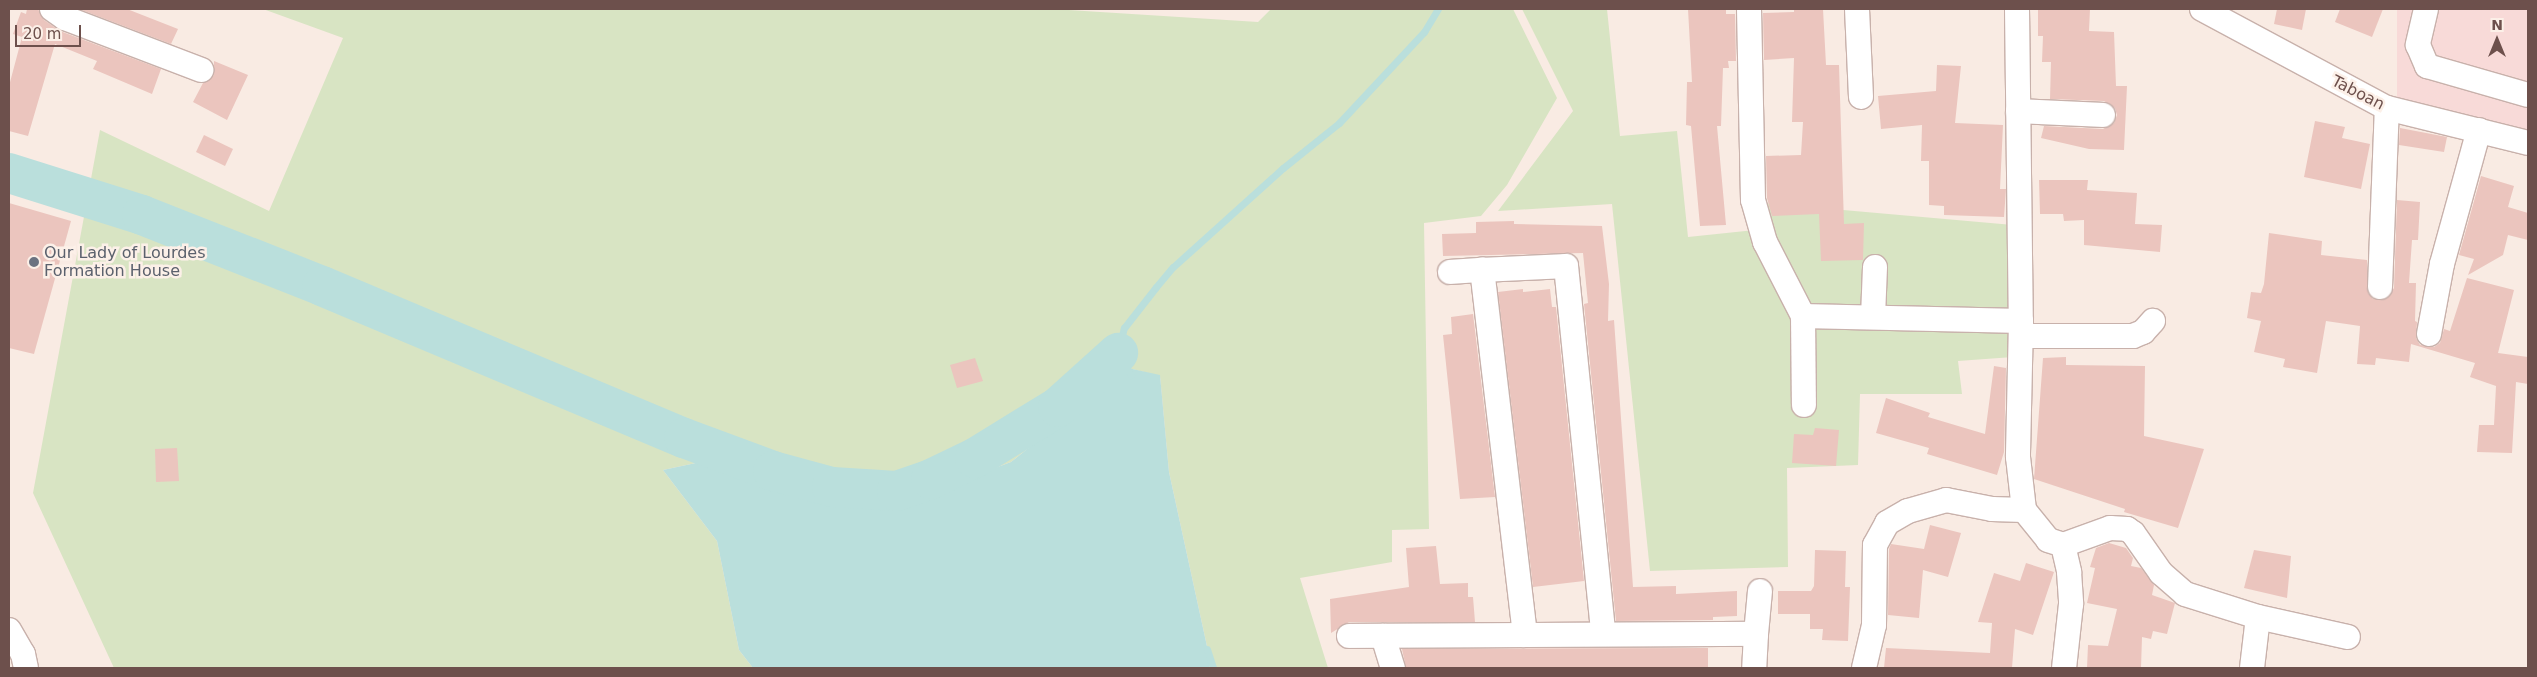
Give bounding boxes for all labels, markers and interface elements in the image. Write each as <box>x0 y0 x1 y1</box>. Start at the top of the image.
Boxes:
scale bar <box>18 15 84 47</box>
north arrow <box>2472 15 2522 65</box>
text: N <box>2491 17 2503 33</box>
text: 20 m <box>23 25 61 43</box>
street label: Taboan <box>2328 72 2388 114</box>
place label: Our Lady of Lourdes Formation House <box>44 243 206 281</box>
marker: Our Lady of Lourdes Formation House <box>28 256 40 268</box>

